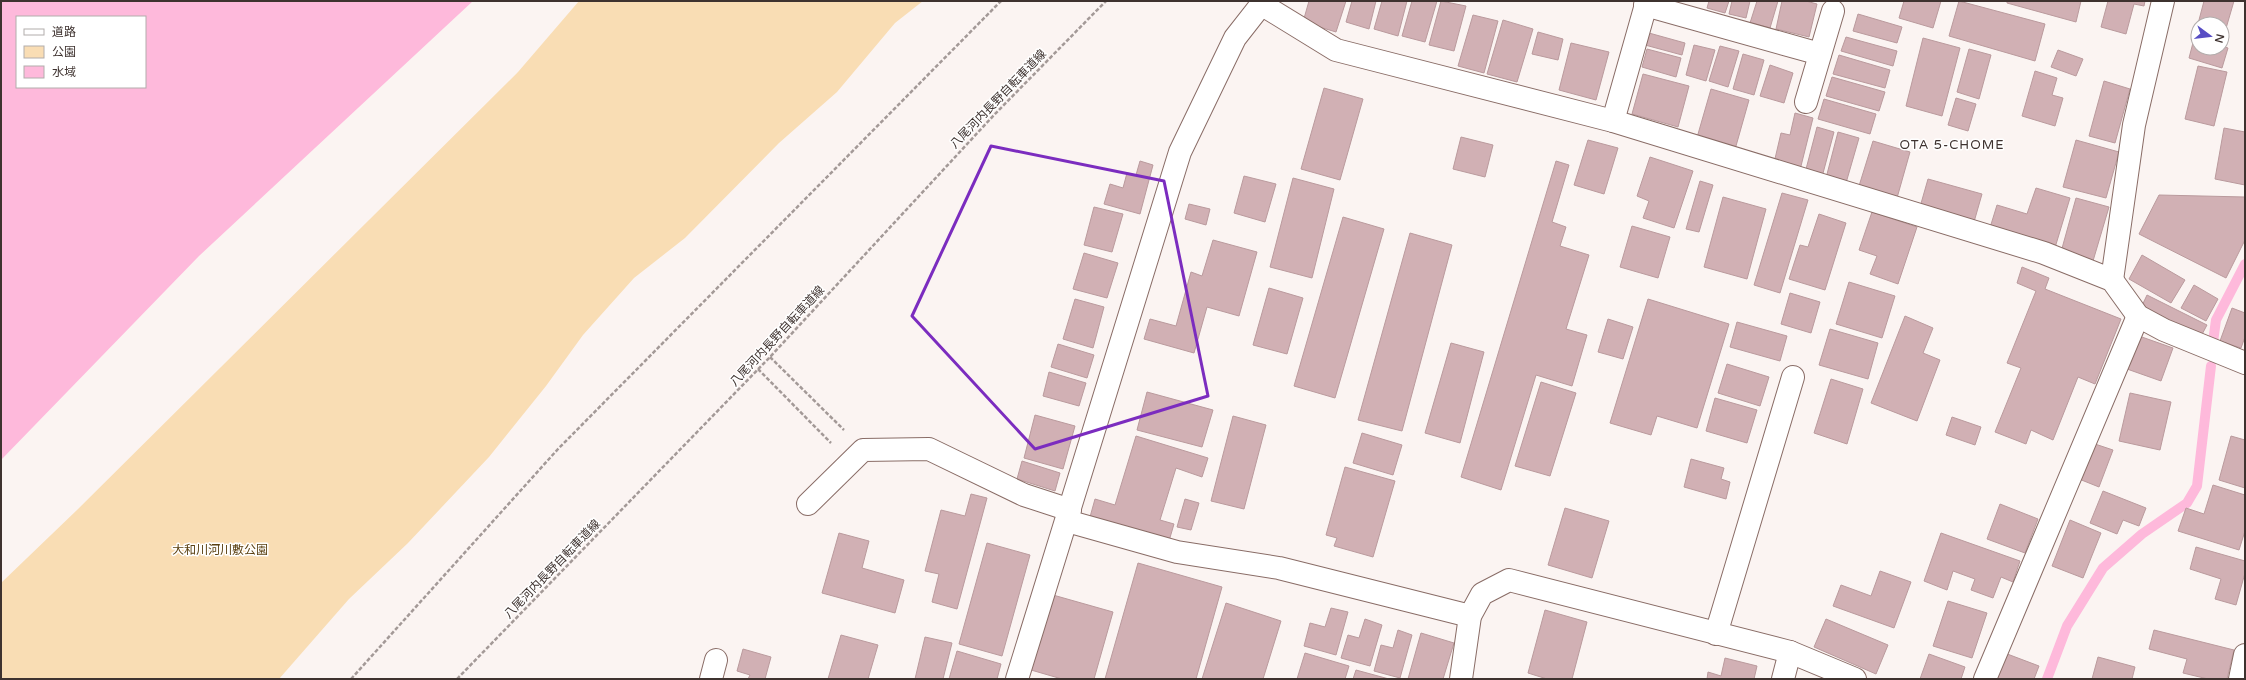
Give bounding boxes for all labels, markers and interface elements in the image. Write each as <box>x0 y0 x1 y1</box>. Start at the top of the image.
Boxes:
legend <box>16 16 146 88</box>
north arrow <box>2190 16 2230 56</box>
text: 道路 <box>52 25 76 39</box>
text: N <box>2212 33 2227 44</box>
text: 公園 <box>52 45 76 59</box>
street label: 八尾河内長野自転車道線 <box>947 47 1049 151</box>
text: 水域 <box>52 65 76 79</box>
district label: OTA 5-CHOME <box>1899 137 2005 153</box>
street label: 八尾河内長野自転車道線 <box>727 283 827 389</box>
street label: 八尾河内長野自転車道線 <box>501 517 603 621</box>
park label: 大和川河川敷公園 <box>172 543 268 557</box>

